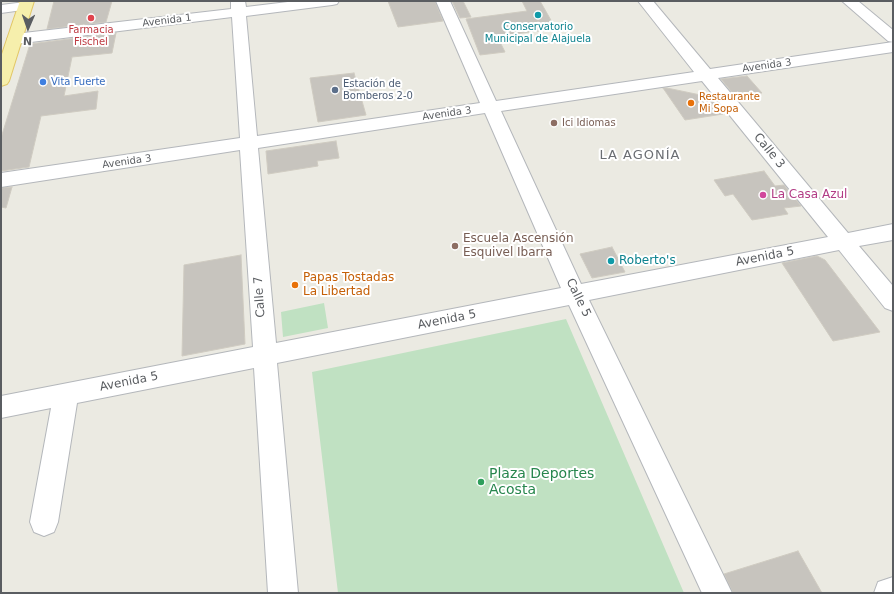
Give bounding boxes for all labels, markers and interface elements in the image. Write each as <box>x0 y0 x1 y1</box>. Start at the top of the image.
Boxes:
north arrow <box>8 8 48 48</box>
marker: Conservatorio Municipal de Alajuela <box>533 10 543 20</box>
street label: Avenida 1 <box>142 12 192 30</box>
marker: Farmacia Fischel <box>86 13 96 23</box>
place label: Conservatorio Municipal de Alajuela <box>485 21 591 44</box>
place label: Farmacia Fischel <box>68 24 114 48</box>
text: N <box>23 34 32 47</box>
street label: Avenida 3 <box>742 57 792 75</box>
place label: Vita Fuerte <box>51 76 106 88</box>
marker: Vita Fuerte <box>38 77 48 87</box>
place label: Estación de Bomberos 2-0 <box>343 78 413 102</box>
marker: Estación de Bomberos 2-0 <box>330 85 340 95</box>
place label: Restaurante Mi Sopa <box>699 91 760 114</box>
marker: Restaurante Mi Sopa <box>686 98 696 108</box>
street label: Avenida 3 <box>422 105 472 123</box>
place label: Ici Idiomas <box>562 117 616 129</box>
marker: Ici Idiomas <box>549 118 559 128</box>
street label: Calle 3 <box>750 130 788 172</box>
district label: LA AGONÍA <box>600 148 680 164</box>
street label: Avenida 3 <box>102 153 152 171</box>
place label: La Casa Azul <box>771 188 847 202</box>
marker: La Casa Azul <box>758 190 768 200</box>
place label: Escuela Ascensión Esquivel Ibarra <box>463 232 574 260</box>
marker: Escuela Ascensión Esquivel Ibarra <box>450 241 460 251</box>
street label: Avenida 5 <box>734 244 796 270</box>
place label: Roberto's <box>619 254 676 268</box>
marker: Roberto's <box>606 256 616 266</box>
place label: Papas Tostadas La Libertad <box>303 271 394 299</box>
street label: Calle 7 <box>251 276 269 318</box>
street label: Calle 5 <box>562 276 594 320</box>
marker: Papas Tostadas La Libertad <box>290 280 300 290</box>
street label: Avenida 5 <box>416 307 478 333</box>
street label: Avenida 5 <box>98 369 160 395</box>
place label: Plaza Deportes Acosta <box>489 466 594 498</box>
marker: Plaza Deportes Acosta <box>476 477 486 487</box>

